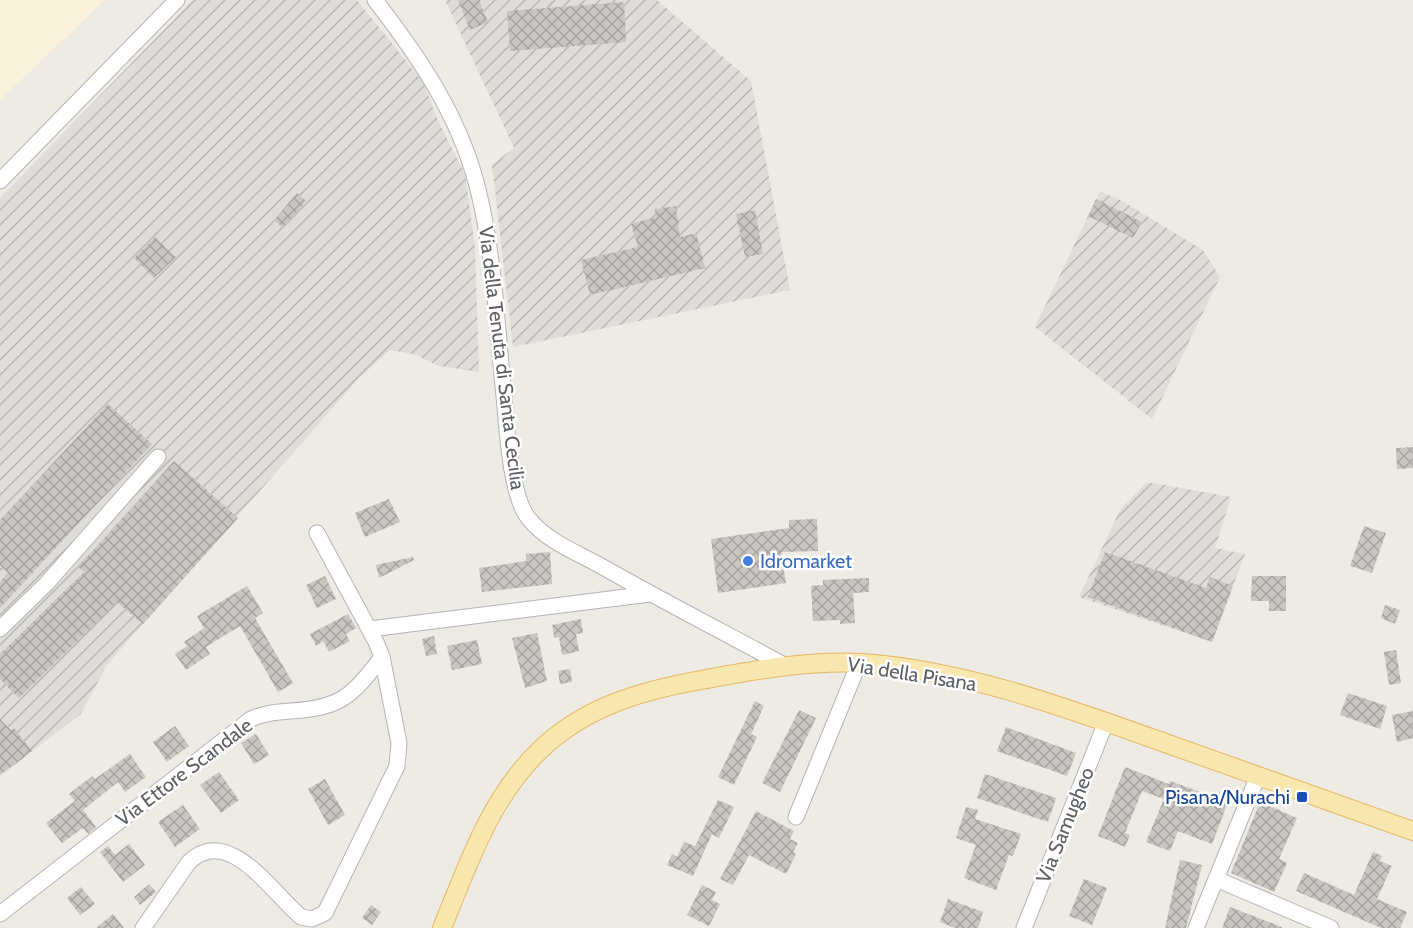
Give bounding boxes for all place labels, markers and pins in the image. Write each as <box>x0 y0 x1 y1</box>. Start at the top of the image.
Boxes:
place label: Idromarket <box>760 549 852 573</box>
marker: Idromarket <box>741 554 755 568</box>
place label: Pisana/Nurachi <box>1165 785 1290 809</box>
marker: Pisana/Nurachi <box>1295 790 1309 804</box>

